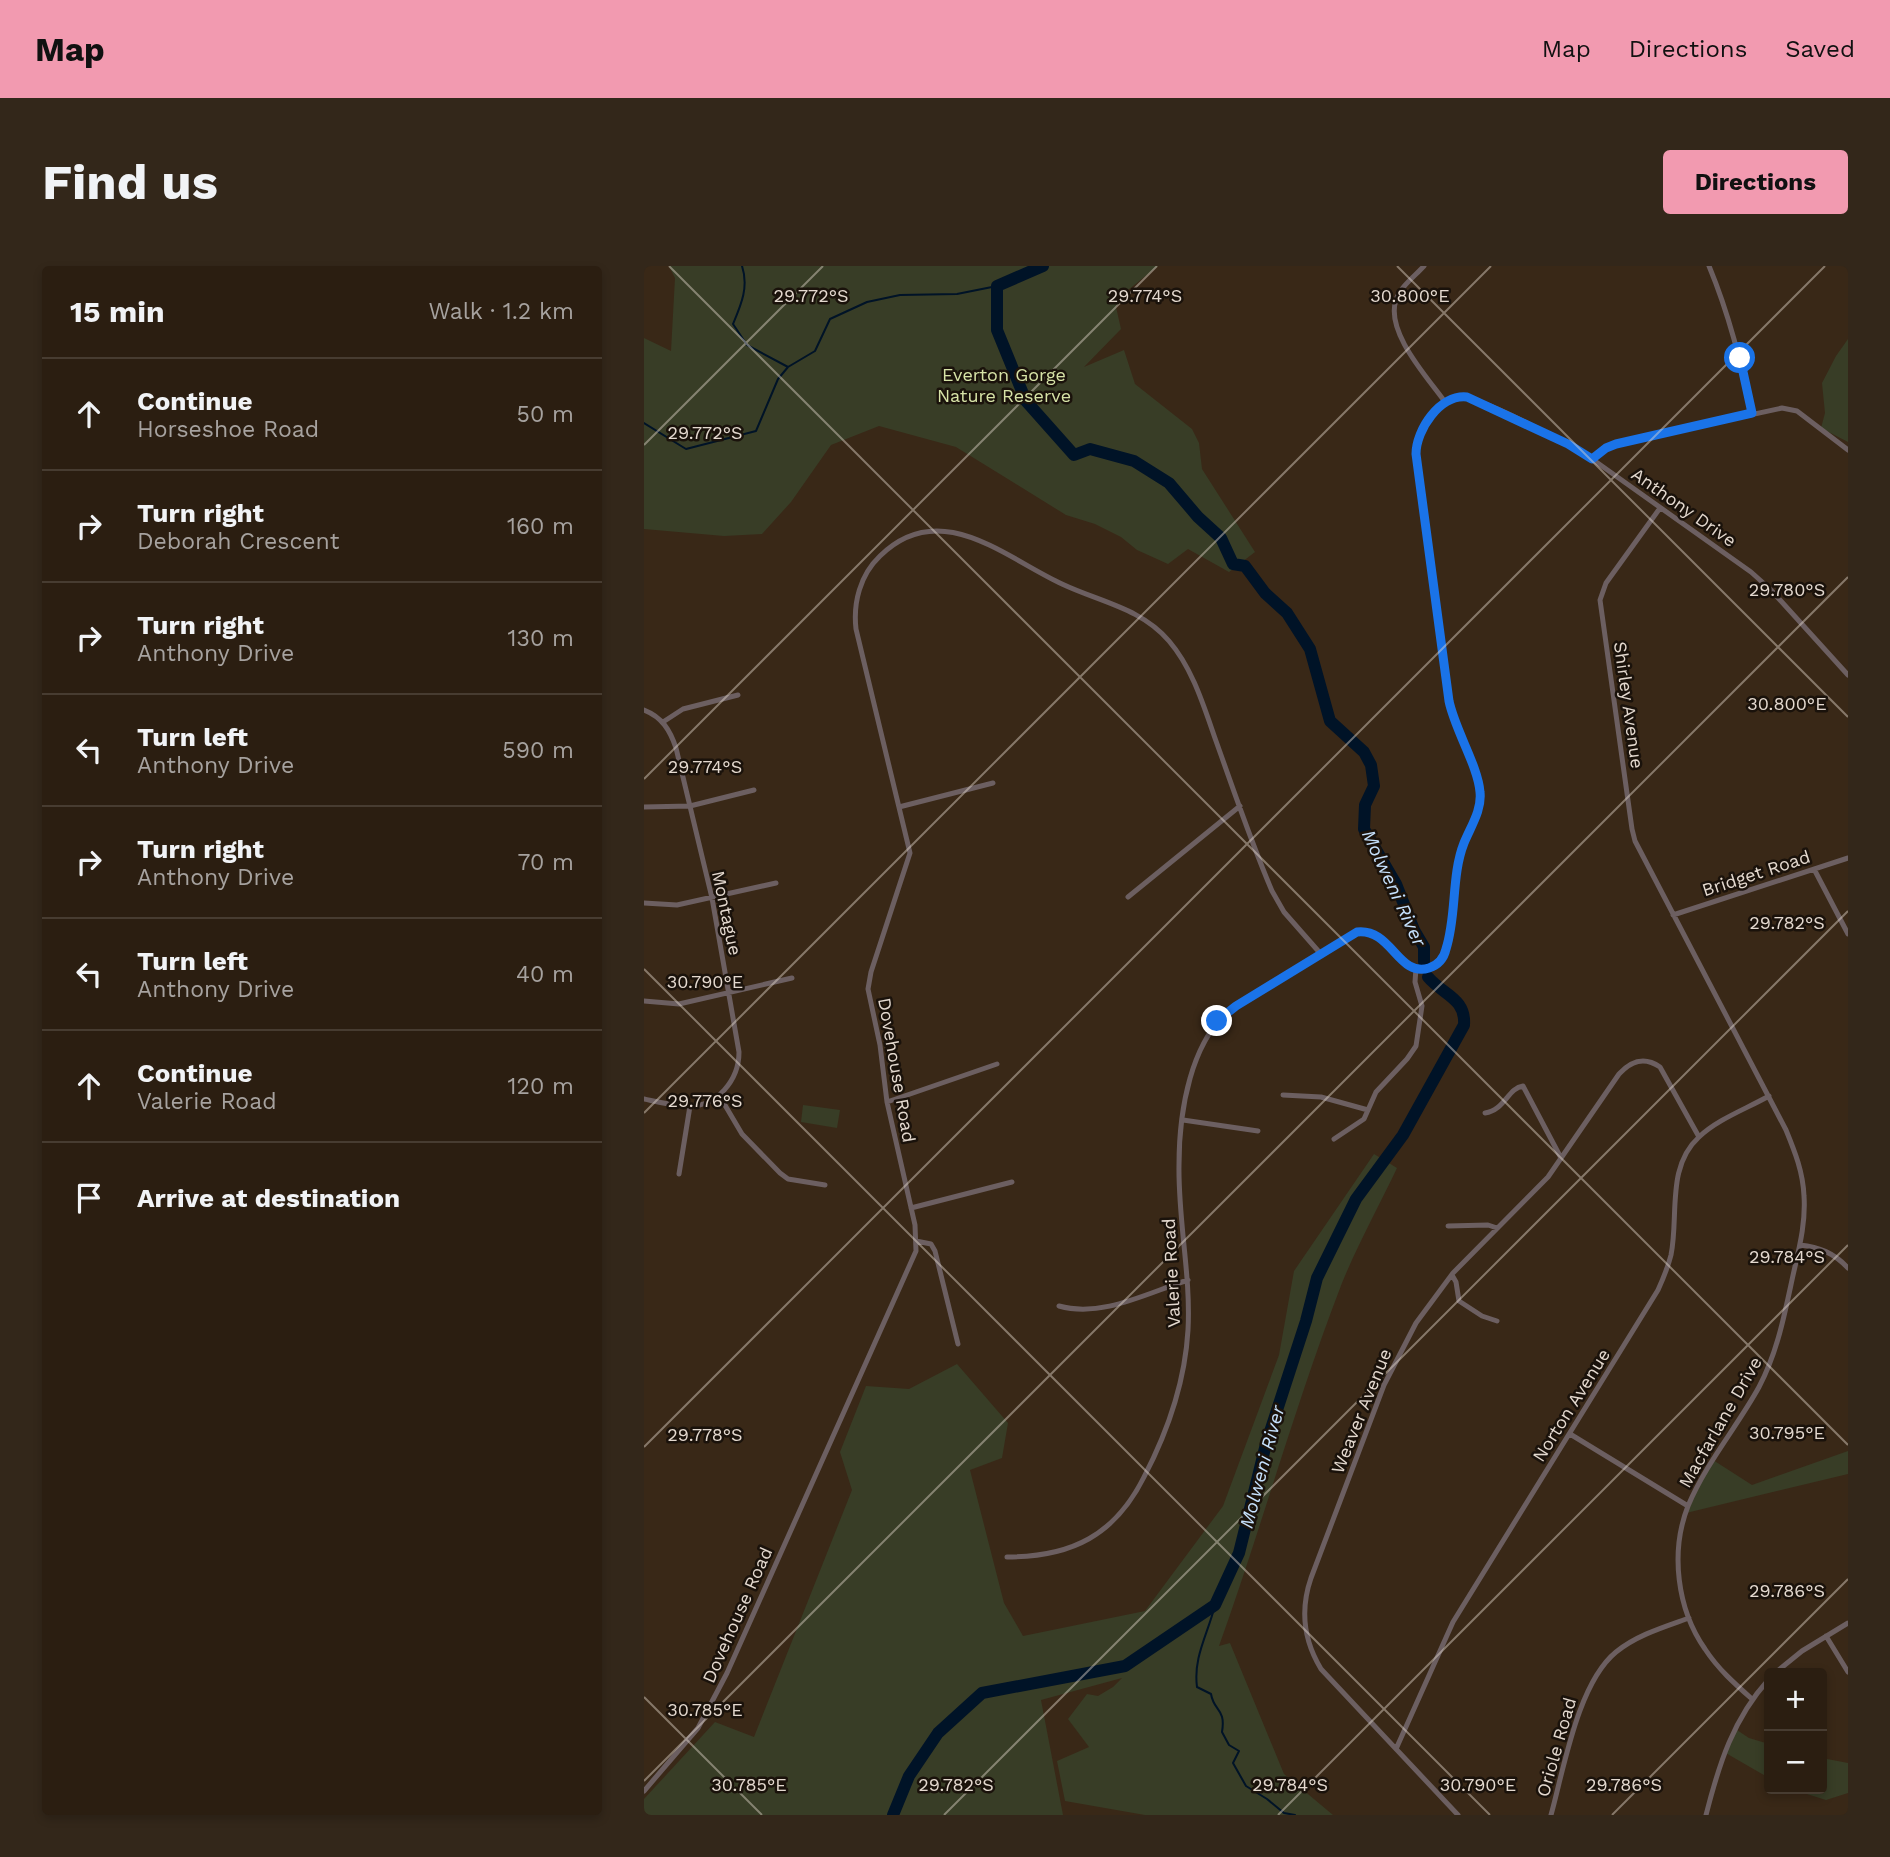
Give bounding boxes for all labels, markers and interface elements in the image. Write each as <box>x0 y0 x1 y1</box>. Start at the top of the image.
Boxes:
text: Map <box>35 30 105 69</box>
text: Map <box>1542 35 1591 63</box>
text: Directions <box>1629 35 1747 63</box>
text: Saved <box>1785 35 1855 63</box>
button: Directions <box>1663 150 1848 214</box>
text: Find us <box>42 153 218 211</box>
text: 29.772°S <box>773 285 849 306</box>
text: 29.774°S <box>1108 285 1182 306</box>
text: 30.800°E <box>1370 285 1450 306</box>
text: 15 min <box>70 294 165 329</box>
text: Walk · 1.2 km <box>429 298 574 325</box>
route start <box>1724 342 1755 373</box>
park label: Everton Gorge Nature Reserve <box>937 364 1071 406</box>
text: Continue <box>137 386 253 416</box>
icon: ahead <box>70 395 108 433</box>
text: 50 m <box>517 401 574 428</box>
text: Horseshoe Road <box>137 416 319 443</box>
text: 29.772°S <box>667 422 743 443</box>
street label: Anthony Drive <box>1628 463 1740 551</box>
text: Turn right <box>137 498 264 528</box>
icon: right <box>70 507 108 545</box>
text: 160 m <box>507 513 574 540</box>
text: Deborah Crescent <box>137 528 339 555</box>
text: 29.780°S <box>1749 579 1825 600</box>
text: Turn right <box>137 610 264 640</box>
icon: right <box>70 619 108 657</box>
text: 130 m <box>508 625 574 652</box>
text: Anthony Drive <box>137 640 294 667</box>
street label: Shirley Avenue <box>1610 640 1648 770</box>
text: 30.800°E <box>1747 693 1827 714</box>
text: Turn left <box>137 722 248 752</box>
icon: left <box>70 731 108 769</box>
text: 590 m <box>502 737 574 764</box>
text: Anthony Drive <box>137 752 294 779</box>
text: 29.774°S <box>668 756 742 777</box>
water label: Molweni River <box>1357 826 1431 951</box>
text: Turn right <box>137 834 264 864</box>
icon: right <box>70 843 108 881</box>
street label: Bridget Road <box>1699 846 1813 900</box>
text: 70 m <box>517 849 574 876</box>
text: Anthony Drive <box>137 864 294 891</box>
street label: Montague <box>708 869 746 957</box>
text: 29.782°S <box>1749 912 1825 933</box>
text: Turn left <box>137 946 248 976</box>
icon: left <box>70 955 108 993</box>
text: 40 m <box>516 961 574 988</box>
text: 30.790°E <box>667 971 743 992</box>
text: Anthony Drive <box>137 976 294 1003</box>
street label: Dovehouse Road <box>874 996 920 1144</box>
route end <box>1201 1005 1232 1036</box>
text: Continue <box>137 1058 253 1088</box>
icon: ahead <box>70 1067 108 1105</box>
text: 120 m <box>508 1073 574 1100</box>
text: Valerie Road <box>137 1088 277 1115</box>
text: 29.776°S <box>667 1090 743 1111</box>
icon: arrive <box>70 1179 108 1217</box>
text: Arrive at destination <box>137 1183 400 1213</box>
street label: Valerie Road <box>1158 1218 1184 1328</box>
text: 29.784°S <box>1749 1246 1825 1267</box>
street label: Norton Avenue <box>1528 1345 1614 1465</box>
street label: Weaver Avenue <box>1326 1346 1396 1476</box>
street label: Macfarlane Drive <box>1674 1353 1766 1491</box>
water label: Molweni River <box>1235 1402 1290 1531</box>
text: 30.795°E <box>1749 1422 1825 1443</box>
text: 29.778°S <box>667 1424 743 1445</box>
street label: Dovehouse Road <box>698 1544 776 1686</box>
text: 29.786°S <box>1749 1580 1825 1601</box>
map controls <box>1764 1668 1827 1794</box>
button: + <box>1764 1668 1827 1731</box>
street label: Oriole Road <box>1532 1695 1580 1799</box>
text: 30.785°E <box>667 1699 743 1720</box>
button: − <box>1764 1731 1827 1794</box>
text: 30.785°E <box>711 1774 787 1795</box>
text: 29.782°S <box>918 1774 994 1795</box>
text: 29.784°S <box>1252 1774 1328 1795</box>
text: 30.790°E <box>1440 1774 1516 1795</box>
text: 29.786°S <box>1586 1774 1662 1795</box>

